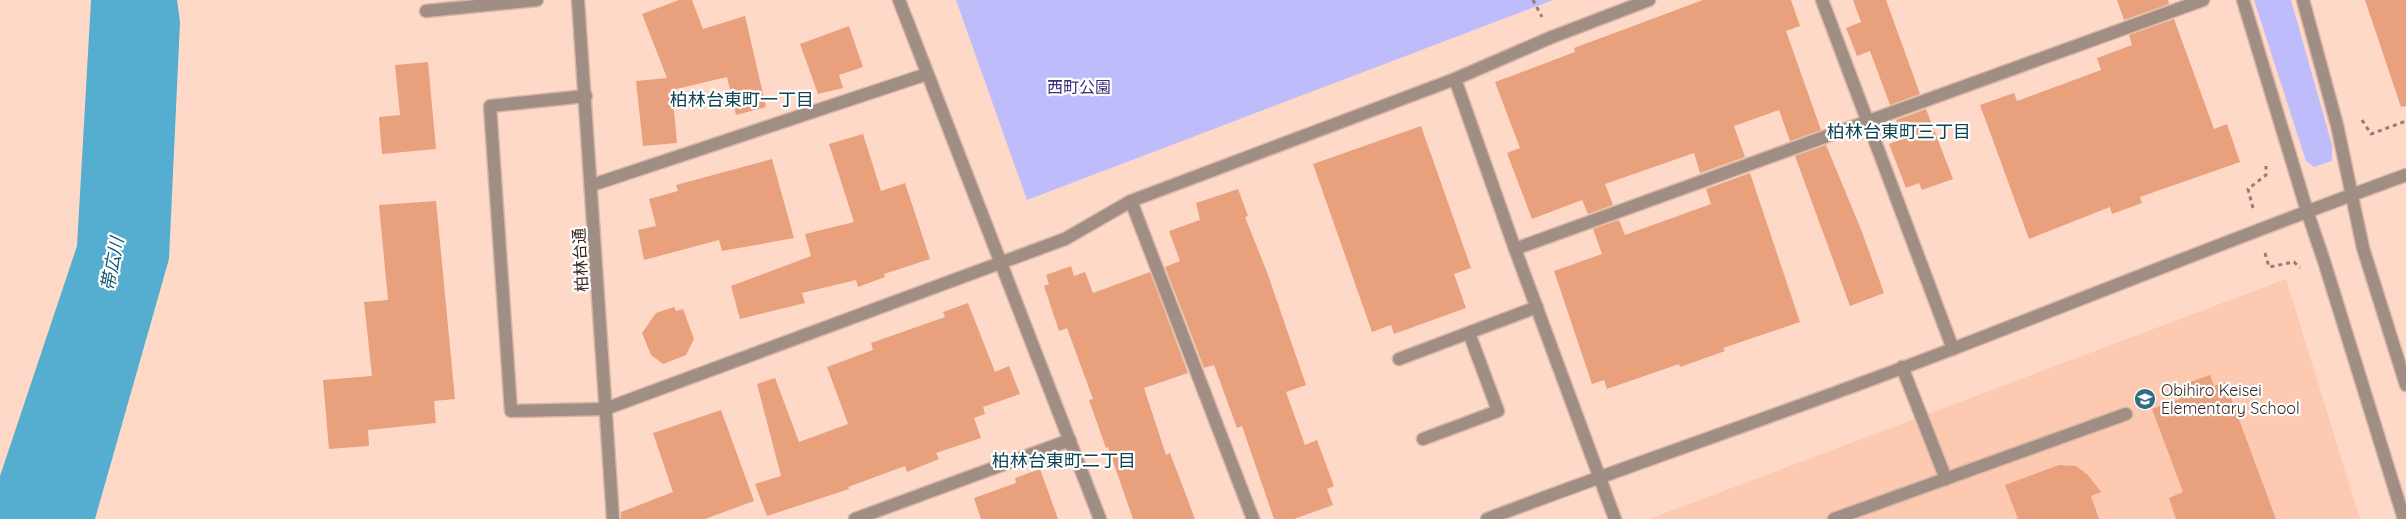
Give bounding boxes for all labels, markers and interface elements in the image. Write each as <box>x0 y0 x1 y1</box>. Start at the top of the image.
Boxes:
park label: 西町公園 <box>1047 77 1111 97</box>
district label: 柏林台東町一丁目 <box>670 88 814 111</box>
district label: 柏林台東町三丁目 <box>1827 120 1971 143</box>
street label: 柏林台通 <box>568 228 592 292</box>
water label: 帯広川 <box>96 233 129 293</box>
place label: Obihiro Keisei Elementary School <box>2161 380 2300 418</box>
school or university icon: Obihiro Keisei Elementary School <box>2133 387 2157 411</box>
district label: 柏林台東町二丁目 <box>992 449 1136 472</box>

